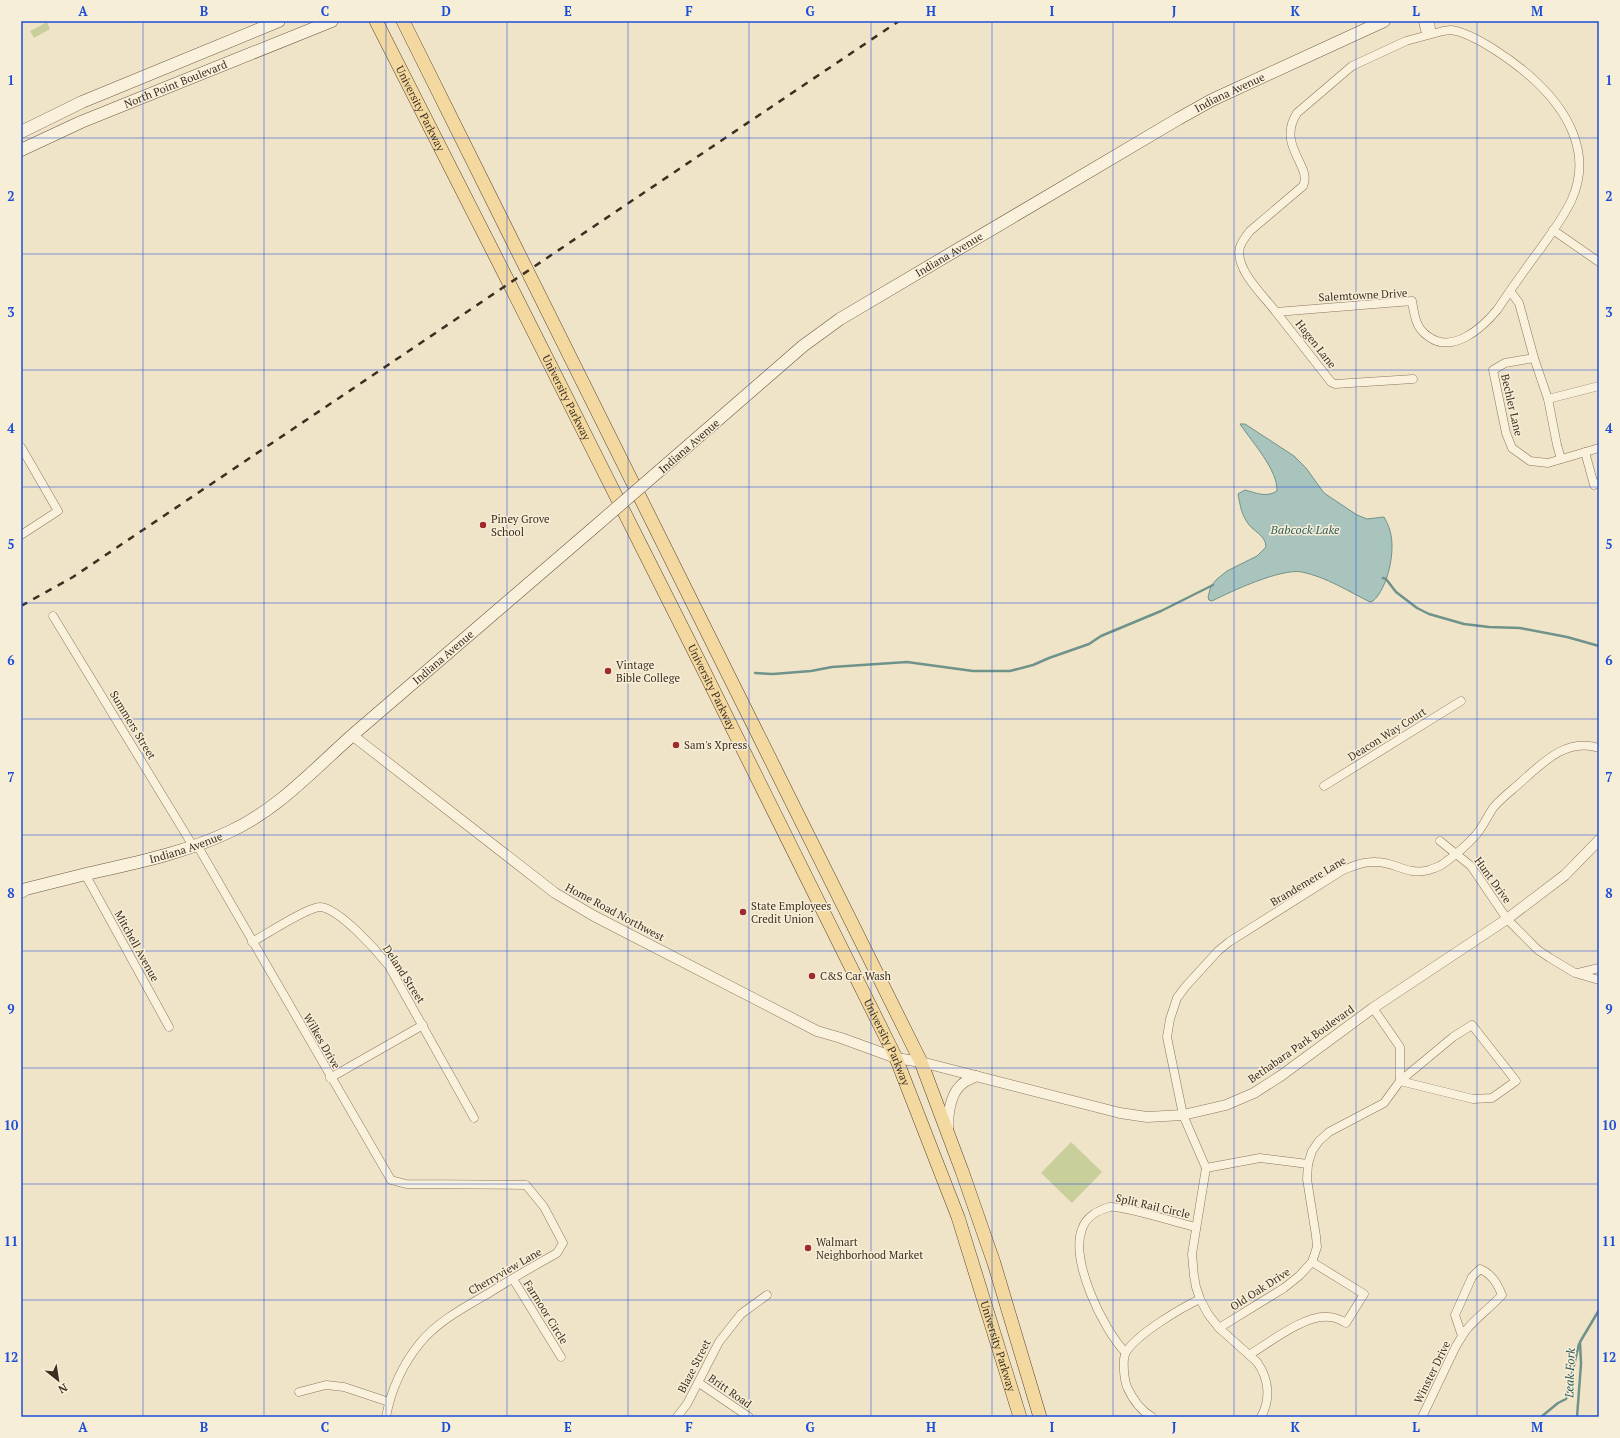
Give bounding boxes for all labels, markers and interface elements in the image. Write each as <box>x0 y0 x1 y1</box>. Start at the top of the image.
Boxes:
text: A <box>78 2 88 20</box>
text: B <box>200 2 208 20</box>
text: C <box>321 2 329 20</box>
text: D <box>441 2 451 20</box>
text: E <box>564 2 572 20</box>
text: F <box>685 2 693 20</box>
text: G <box>805 2 815 20</box>
text: H <box>926 2 936 20</box>
text: I <box>1050 2 1055 20</box>
text: J <box>1172 2 1177 20</box>
text: K <box>1290 2 1300 20</box>
text: L <box>1412 2 1420 20</box>
text: M <box>1531 2 1543 20</box>
street label: North Point Boulevard <box>122 57 229 111</box>
street label: University Parkway <box>393 63 448 154</box>
street label: Indiana Avenue <box>1192 70 1267 115</box>
text: 1 <box>7 71 15 89</box>
text: 1 <box>1605 71 1613 89</box>
text: 2 <box>7 187 15 205</box>
text: 2 <box>1605 187 1613 205</box>
street label: Indiana Avenue <box>913 229 986 280</box>
street label: Salemtowne Drive <box>1318 286 1408 304</box>
text: 3 <box>7 303 15 321</box>
text: 3 <box>1605 303 1613 321</box>
street label: Hagen Lane <box>1293 317 1340 371</box>
street label: University Parkway <box>539 352 594 443</box>
street label: Bechler Lane <box>1498 373 1526 438</box>
street label: Indiana Avenue <box>656 416 723 476</box>
text: 4 <box>7 419 15 437</box>
text: 4 <box>1605 419 1613 437</box>
place label: Piney Grove School <box>491 512 550 539</box>
marker: Piney Grove School <box>478 520 488 530</box>
water label: Babcock Lake <box>1269 522 1340 537</box>
text: 5 <box>7 535 15 553</box>
text: 5 <box>1605 535 1613 553</box>
street label: Indiana Avenue <box>410 627 477 687</box>
street label: University Parkway <box>685 642 739 733</box>
text: 6 <box>7 651 15 669</box>
text: 6 <box>1605 651 1613 669</box>
place label: Vintage Bible College <box>616 658 680 685</box>
marker: Vintage Bible College <box>603 666 613 676</box>
street label: Summers Street <box>107 688 159 762</box>
street label: Deacon Way Court <box>1345 704 1429 764</box>
place label: Sam's Xpress <box>684 738 748 752</box>
marker: Sam's Xpress <box>671 740 681 750</box>
text: 7 <box>7 768 15 786</box>
text: 7 <box>1605 768 1613 786</box>
street label: Indiana Avenue <box>148 829 225 866</box>
street label: Brandemere Lane <box>1268 853 1349 909</box>
street label: Hunt Drive <box>1472 854 1515 906</box>
street label: Home Road Northwest <box>563 880 667 944</box>
text: 8 <box>7 884 15 902</box>
text: 8 <box>1605 884 1613 902</box>
place label: State Employees Credit Union <box>751 899 832 926</box>
marker: State Employees Credit Union <box>738 907 748 917</box>
street label: Mitchell Avenue <box>112 908 163 984</box>
street label: Deland Street <box>380 942 428 1006</box>
place label: C&S Car Wash <box>820 969 892 983</box>
marker: C&S Car Wash <box>807 971 817 981</box>
street label: University Parkway <box>861 997 913 1088</box>
text: 9 <box>7 1000 15 1018</box>
text: 9 <box>1605 1000 1613 1018</box>
street label: Bethabara Park Boulevard <box>1245 1002 1357 1086</box>
street label: Wilkes Drive <box>301 1011 344 1072</box>
text: 10 <box>4 1116 19 1134</box>
text: 10 <box>1602 1116 1617 1134</box>
street label: Split Rail Circle <box>1114 1191 1192 1221</box>
text: 11 <box>4 1232 18 1250</box>
text: 11 <box>1602 1232 1616 1250</box>
place label: Walmart Neighborhood Market <box>816 1235 923 1262</box>
marker: Walmart Neighborhood Market <box>803 1243 813 1253</box>
street label: Cherryview Lane <box>466 1244 545 1298</box>
street label: Old Oak Drive <box>1227 1264 1293 1314</box>
street label: Farmoor Circle <box>521 1277 571 1347</box>
street label: University Parkway <box>977 1299 1019 1394</box>
street label: Blaze Street <box>675 1337 713 1395</box>
street label: Winster Drive <box>1411 1338 1453 1405</box>
text: 12 <box>4 1348 18 1366</box>
water label: Leak Fork <box>1561 1348 1578 1399</box>
text: 12 <box>1602 1348 1616 1366</box>
north arrow <box>38 1360 78 1400</box>
street label: Britt Road <box>706 1371 754 1411</box>
text: N <box>55 1381 70 1397</box>
text: A <box>78 1418 88 1436</box>
text: B <box>200 1418 208 1436</box>
text: C <box>321 1418 329 1436</box>
text: D <box>441 1418 451 1436</box>
text: E <box>564 1418 572 1436</box>
text: F <box>685 1418 693 1436</box>
text: G <box>805 1418 815 1436</box>
text: H <box>926 1418 936 1436</box>
text: I <box>1050 1418 1055 1436</box>
text: J <box>1172 1418 1177 1436</box>
text: K <box>1290 1418 1300 1436</box>
text: L <box>1412 1418 1420 1436</box>
text: M <box>1531 1418 1543 1436</box>

